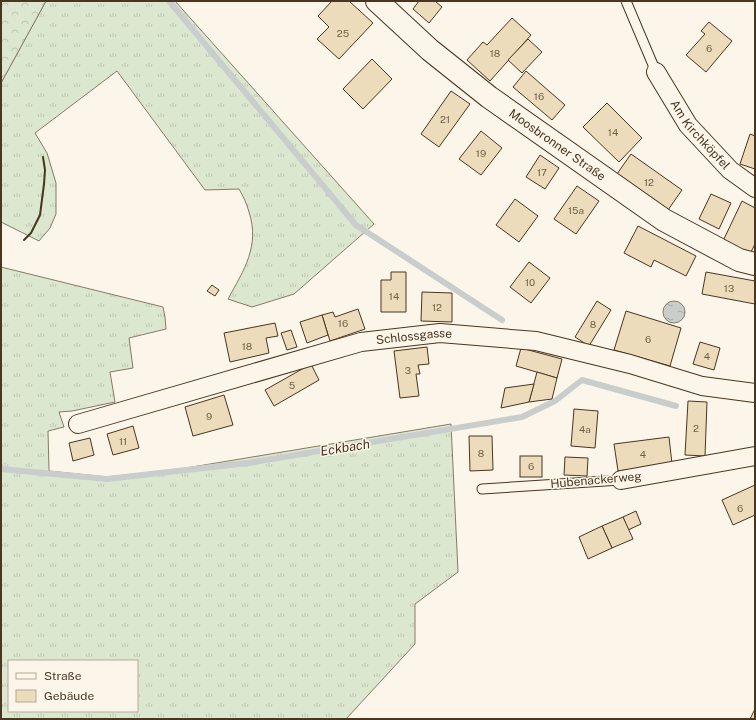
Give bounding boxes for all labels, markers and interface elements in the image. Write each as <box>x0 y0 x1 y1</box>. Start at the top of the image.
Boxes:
house number: 25 <box>337 27 349 39</box>
house number: 6 <box>706 42 712 54</box>
house number: 18 <box>490 47 500 59</box>
house number: 16 <box>534 90 544 102</box>
street label: Am Kirchköpfel <box>667 97 733 173</box>
street label: Moosbronner Straße <box>506 106 608 184</box>
house number: 21 <box>440 113 450 125</box>
house number: 14 <box>608 126 618 138</box>
house number: 19 <box>476 147 486 159</box>
house number: 17 <box>537 166 547 178</box>
house number: 12 <box>644 176 654 188</box>
house number: 15a <box>568 204 584 216</box>
house number: 10 <box>525 276 535 288</box>
house number: 13 <box>724 282 734 294</box>
house number: 14 <box>389 290 399 302</box>
house number: 12 <box>432 301 442 313</box>
house number: 16 <box>338 317 348 329</box>
house number: 8 <box>590 318 596 330</box>
street label: Schlossgasse <box>375 326 453 347</box>
house number: 6 <box>645 333 651 345</box>
house number: 18 <box>242 340 252 352</box>
house number: 4 <box>704 350 710 362</box>
house number: 3 <box>405 364 411 376</box>
house number: 5 <box>289 379 295 391</box>
house number: 9 <box>206 410 212 422</box>
house number: 2 <box>693 422 699 434</box>
house number: 4a <box>579 423 591 435</box>
house number: 11 <box>119 435 127 447</box>
water label: Eckbach <box>319 436 371 459</box>
house number: 8 <box>478 447 484 459</box>
house number: 4 <box>640 448 646 460</box>
house number: 6 <box>528 460 534 472</box>
street label: Hubenackerweg <box>550 469 642 491</box>
house number: 6 <box>737 502 743 514</box>
legend <box>8 660 138 712</box>
text: Straße <box>44 669 82 683</box>
text: Gebäude <box>44 689 94 703</box>

